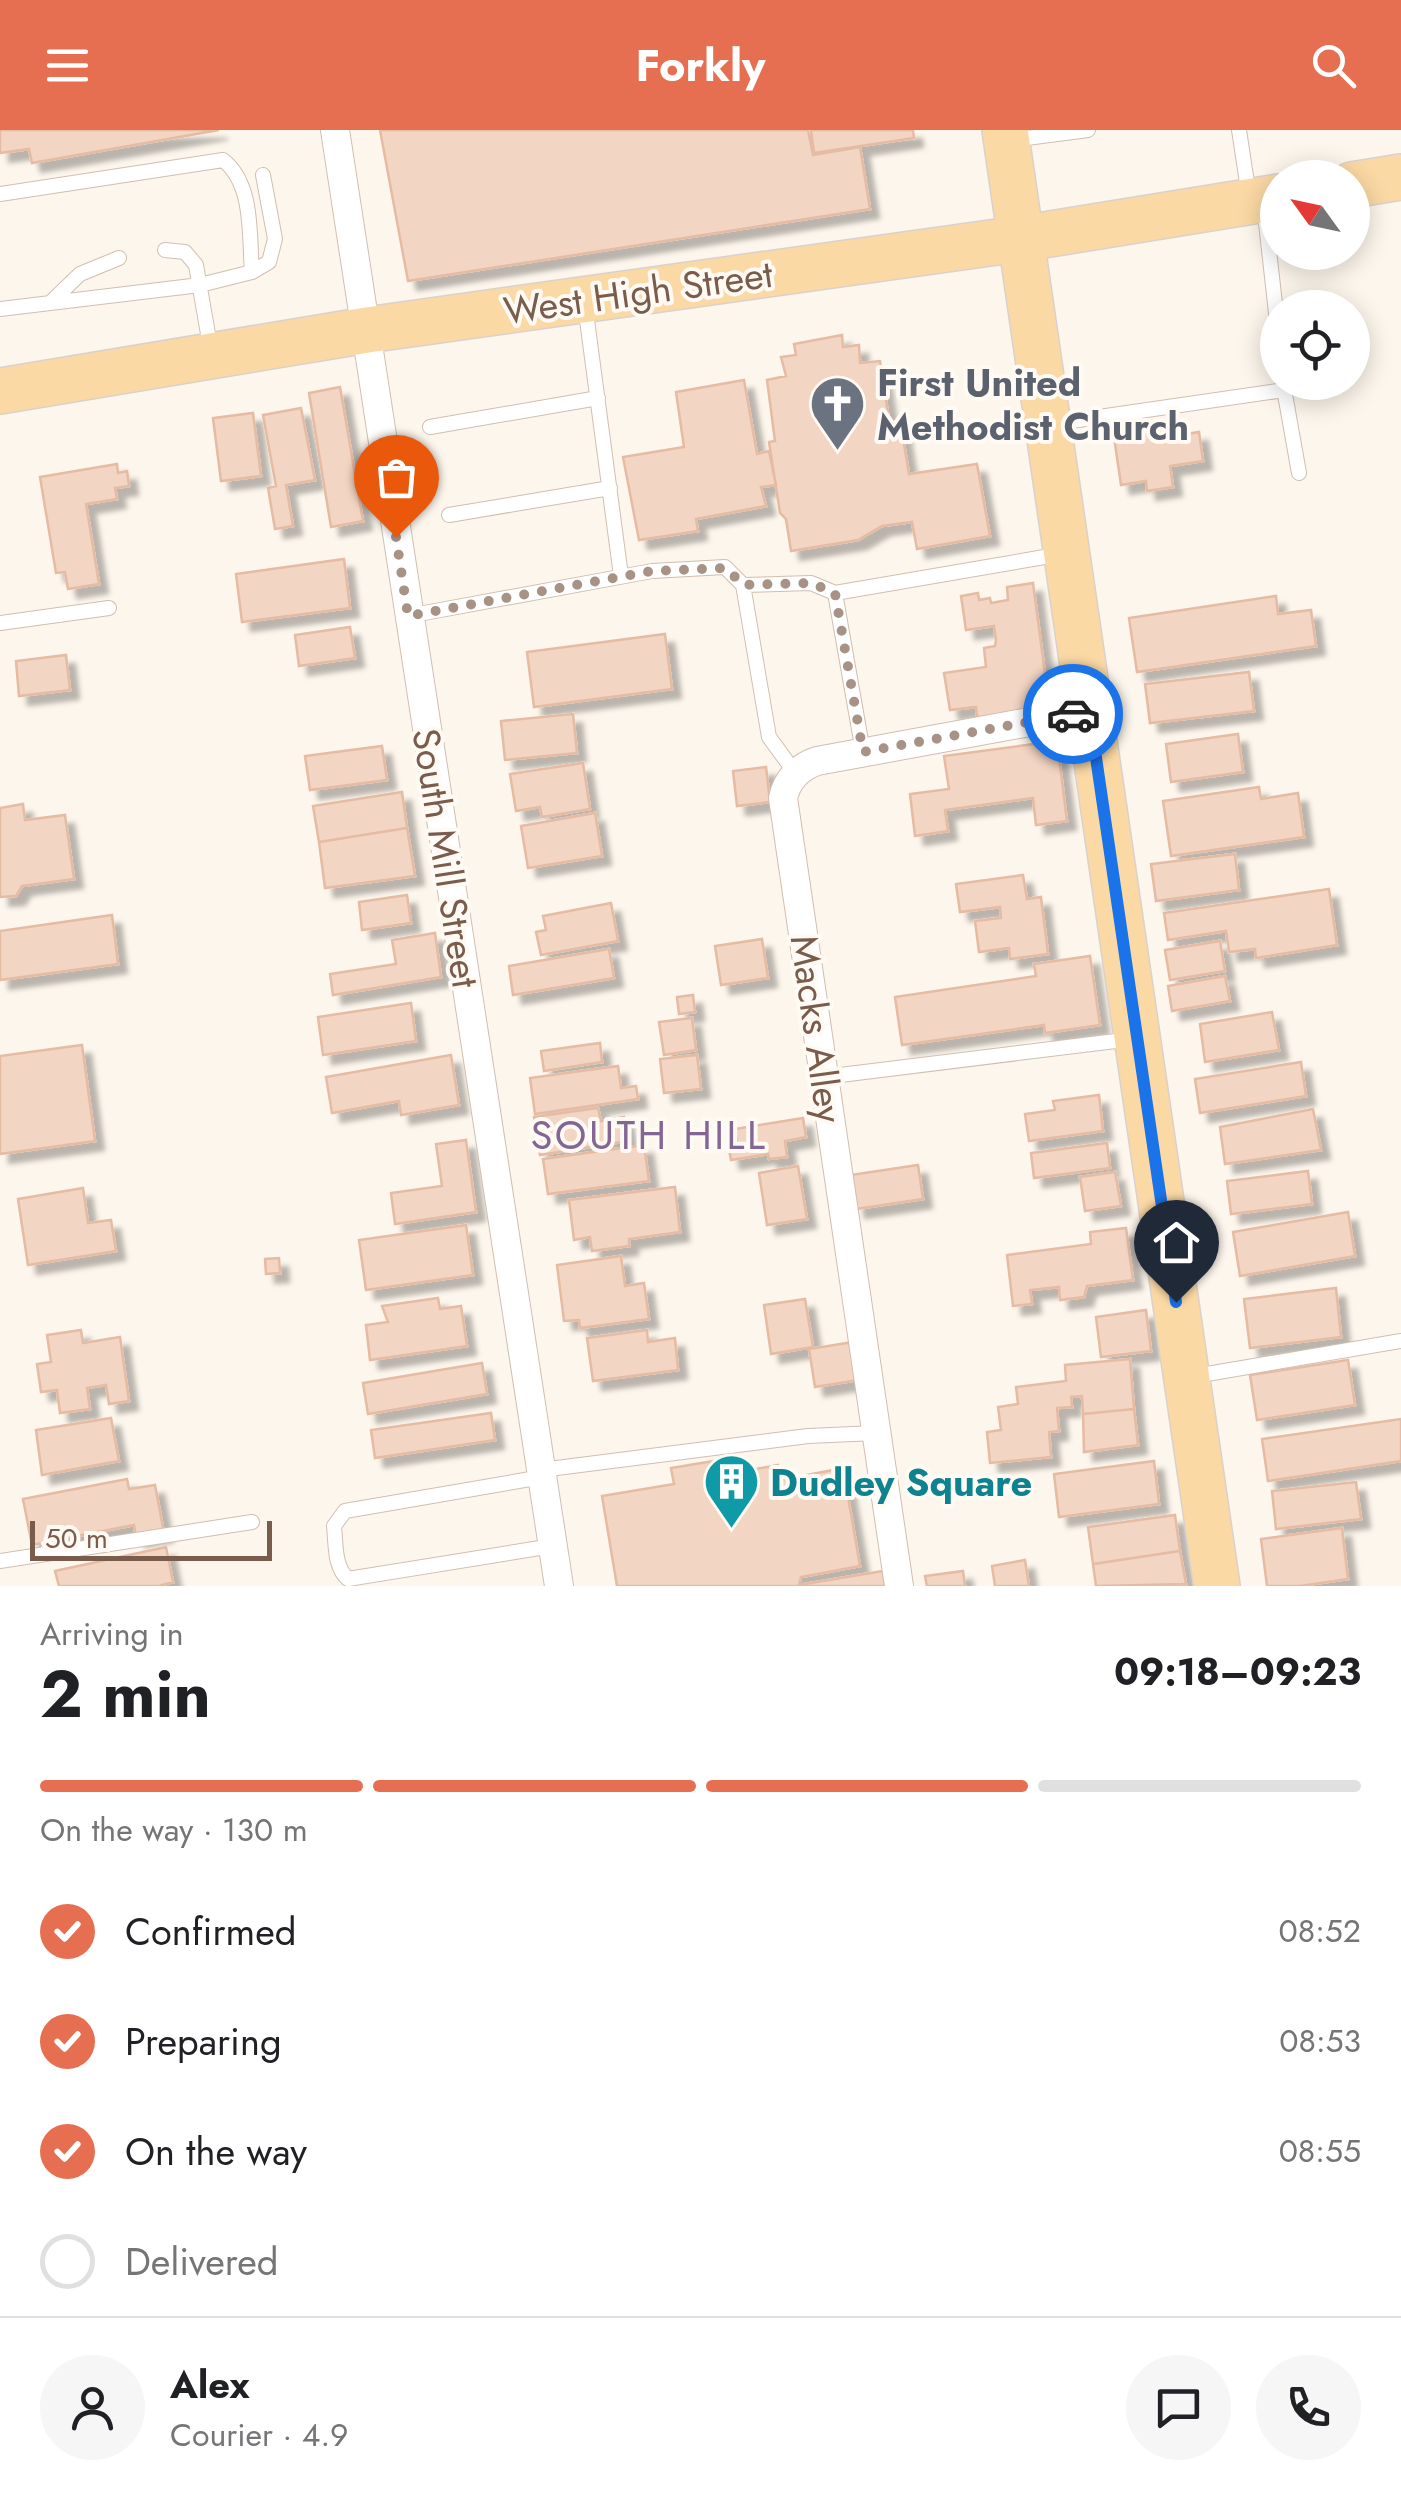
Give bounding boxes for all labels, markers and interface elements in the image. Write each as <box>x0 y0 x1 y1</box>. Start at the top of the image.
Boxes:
text: Forkly <box>635 33 766 98</box>
icon: menu <box>40 38 95 93</box>
icon: search <box>1306 38 1361 93</box>
north arrow <box>1260 160 1370 270</box>
map controls <box>1260 160 1370 400</box>
street label: West High Street <box>500 246 776 338</box>
button: locate <box>1260 290 1370 400</box>
place label: First United Methodist Church <box>877 355 1189 454</box>
church icon: First United Methodist Church <box>808 374 868 453</box>
pin <box>354 435 439 538</box>
icon: bag <box>369 450 424 505</box>
courier <box>1023 664 1123 764</box>
icon: car <box>1046 687 1101 742</box>
street label: South Mill Street <box>398 724 494 992</box>
street label: Macks Alley <box>777 932 857 1127</box>
district label: SOUTH HILL <box>530 1106 768 1164</box>
pin <box>1134 1200 1219 1303</box>
icon: home <box>1149 1215 1204 1270</box>
building icon: Dudley Square <box>701 1452 761 1531</box>
place label: Dudley Square <box>770 1455 1032 1510</box>
scale bar <box>30 1516 272 1560</box>
text: 50 m <box>45 1518 108 1559</box>
text: Arriving in <box>40 1611 184 1657</box>
text: 09:18–09:23 <box>1114 1644 1361 1699</box>
text: 2 min <box>40 1647 211 1741</box>
text: On the way · 130 m <box>40 1807 308 1853</box>
icon: check <box>40 1904 95 1959</box>
text: Confirmed <box>125 1904 296 1959</box>
text: 08:52 <box>1278 1908 1361 1954</box>
icon: check <box>40 2014 95 2069</box>
text: Preparing <box>125 2014 282 2069</box>
text: 08:53 <box>1279 2018 1361 2064</box>
icon: check <box>40 2124 95 2179</box>
text: On the way <box>125 2124 307 2179</box>
text: 08:55 <box>1279 2128 1361 2174</box>
text: Delivered <box>125 2234 278 2289</box>
button: person <box>40 2355 145 2460</box>
button: chat <box>1126 2355 1231 2460</box>
button: phone <box>1256 2355 1361 2460</box>
text: Alex <box>170 2357 250 2412</box>
text: Courier · 4.9 <box>170 2412 348 2458</box>

